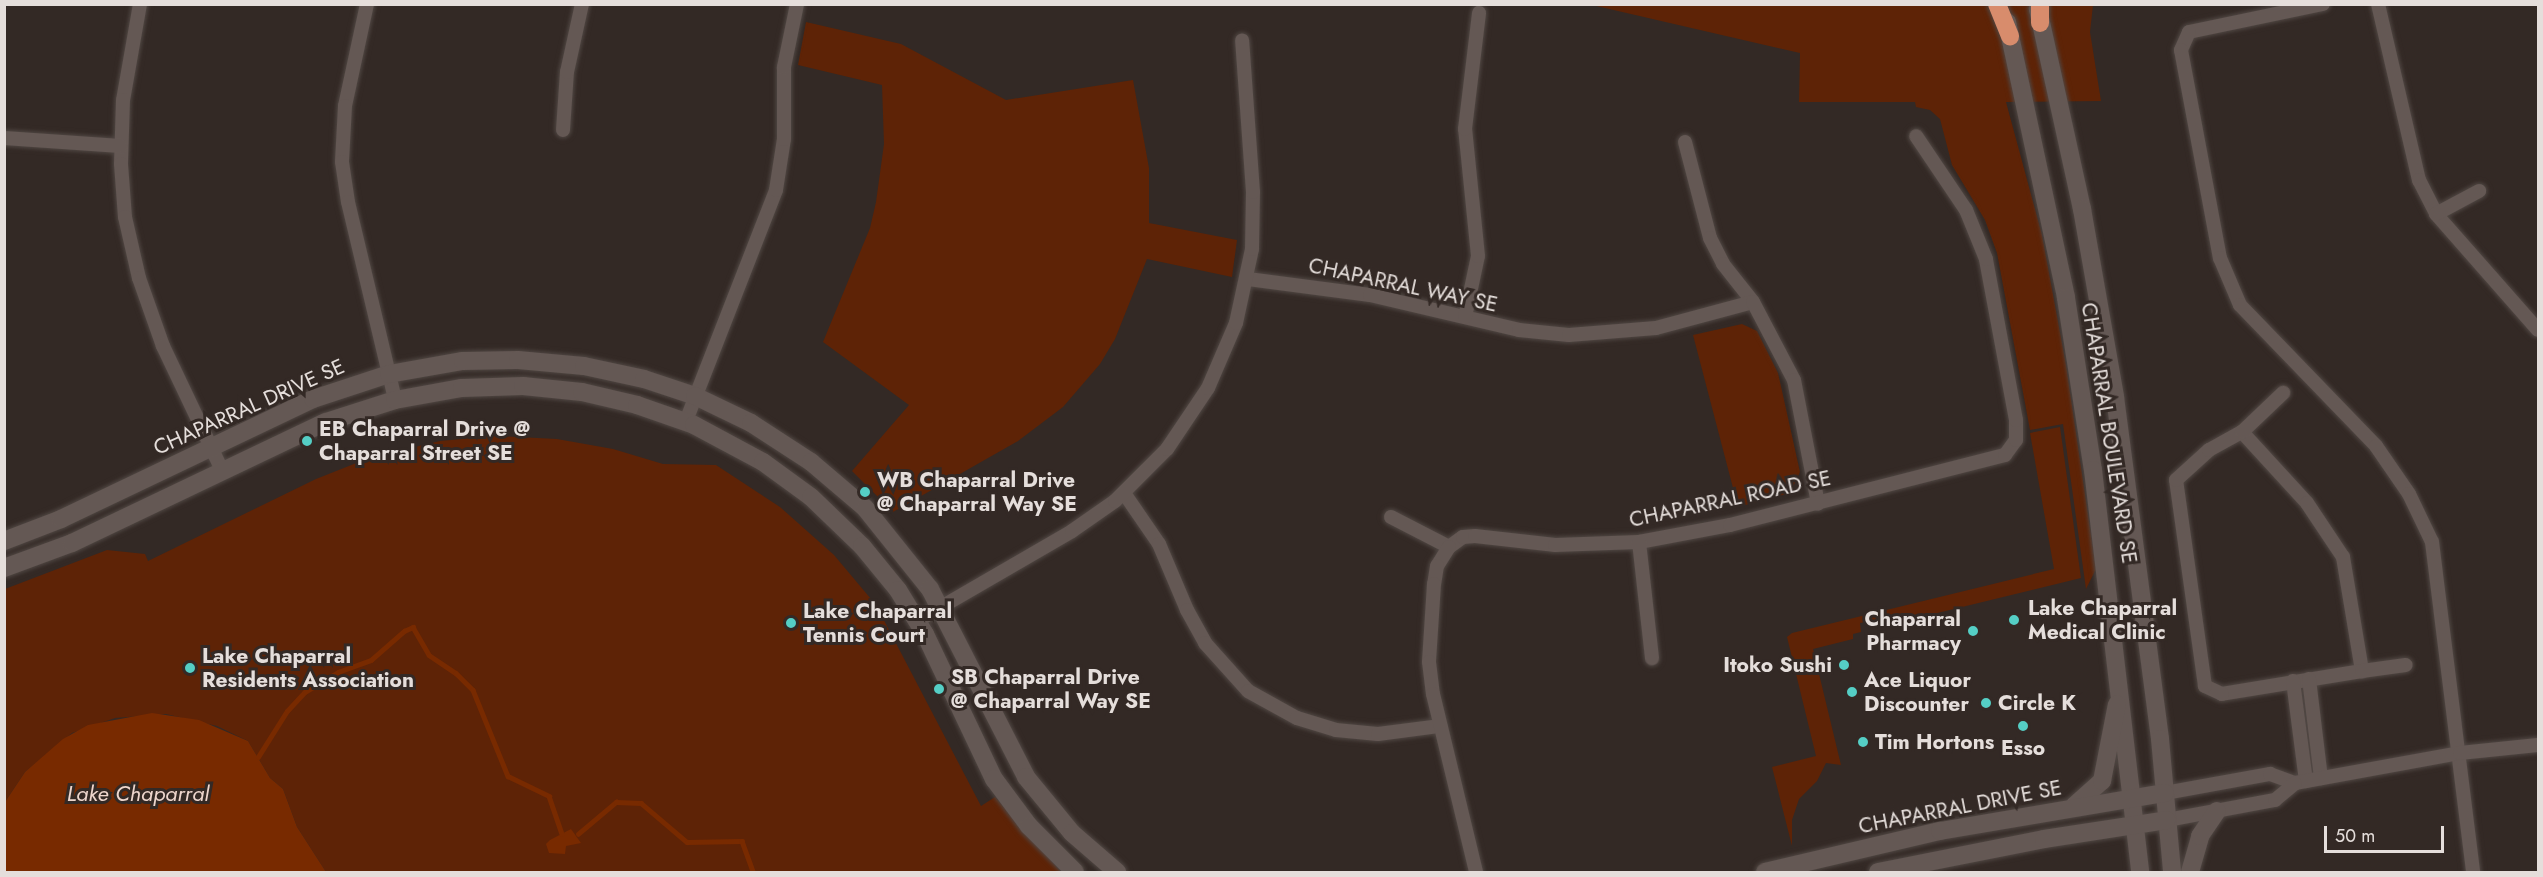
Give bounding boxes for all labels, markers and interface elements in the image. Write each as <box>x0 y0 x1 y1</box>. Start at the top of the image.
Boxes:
street label: CHAPARRAL WAY SE <box>1306 253 1500 317</box>
street label: CHAPARRAL BOULEVARD SE <box>2076 301 2142 565</box>
street label: CHAPARRAL DRIVE SE <box>150 354 348 460</box>
place label: EB Chaparral Drive @ Chaparral Street SE <box>319 416 530 466</box>
marker: EB Chaparral Drive @ Chaparral Street SE <box>300 434 314 448</box>
street label: CHAPARRAL ROAD SE <box>1627 465 1833 533</box>
place label: WB Chaparral Drive @ Chaparral Way SE <box>877 467 1077 517</box>
marker: WB Chaparral Drive @ Chaparral Way SE <box>858 485 872 499</box>
place label: Lake Chaparral Medical Clinic <box>2028 595 2177 645</box>
place label: Lake Chaparral Tennis Court <box>803 598 952 648</box>
place label: Chaparral Pharmacy <box>1864 606 1961 656</box>
marker: Lake Chaparral Medical Clinic <box>2005 611 2023 629</box>
marker: Lake Chaparral Tennis Court <box>784 616 798 630</box>
marker: Chaparral Pharmacy <box>1966 624 1980 638</box>
place label: Lake Chaparral Residents Association <box>202 643 414 693</box>
place label: Itoko Sushi <box>1723 652 1832 678</box>
marker: Itoko Sushi <box>1837 658 1851 672</box>
marker: Lake Chaparral Residents Association <box>183 661 197 675</box>
place label: SB Chaparral Drive @ Chaparral Way SE <box>951 664 1151 714</box>
place label: Ace Liquor Discounter <box>1864 667 1971 717</box>
marker: SB Chaparral Drive @ Chaparral Way SE <box>932 682 946 696</box>
marker: Ace Liquor Discounter <box>1845 685 1859 699</box>
place label: Circle K <box>1998 690 2076 716</box>
marker: Circle K <box>1979 696 1993 710</box>
marker: Esso <box>2016 719 2030 733</box>
place label: Tim Hortons <box>1875 729 1994 755</box>
marker: Tim Hortons <box>1856 735 1870 749</box>
place label: Esso <box>2001 735 2045 761</box>
street label: CHAPARRAL DRIVE SE <box>1856 775 2064 839</box>
water label: Lake Chaparral <box>67 781 209 807</box>
scale bar <box>2327 814 2447 852</box>
text: 50 m <box>2335 823 2375 849</box>

